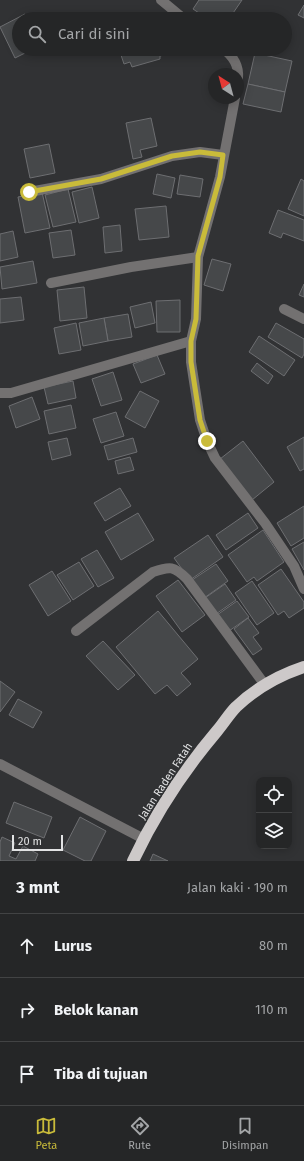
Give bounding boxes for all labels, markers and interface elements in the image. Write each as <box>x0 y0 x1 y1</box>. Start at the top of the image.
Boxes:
search box <box>12 12 292 56</box>
icon: search <box>26 23 48 45</box>
text: Cari di sini <box>58 25 130 43</box>
north arrow <box>208 68 244 104</box>
route start <box>20 183 38 201</box>
route end <box>198 432 216 450</box>
street label: Jalan Raden Fatah <box>136 740 195 822</box>
map controls <box>256 777 292 849</box>
button: locate <box>256 777 292 813</box>
button: layers <box>256 813 292 849</box>
scale bar <box>12 833 63 852</box>
text: 20 m <box>18 835 42 848</box>
text: 3 mnt <box>16 877 60 898</box>
text: Jalan kaki · 190 m <box>187 880 288 895</box>
icon: ahead <box>16 935 38 957</box>
text: Lurus <box>54 937 92 955</box>
text: 80 m <box>259 938 288 953</box>
icon: right <box>16 999 38 1021</box>
text: Belok kanan <box>54 1001 138 1019</box>
text: 110 m <box>255 1002 288 1017</box>
icon: arrive <box>16 1063 38 1085</box>
text: Tiba di tujuan <box>54 1065 148 1083</box>
tab: Peta <box>35 1115 57 1152</box>
tab: Rute <box>128 1115 151 1152</box>
tab: Disimpan <box>222 1115 269 1152</box>

